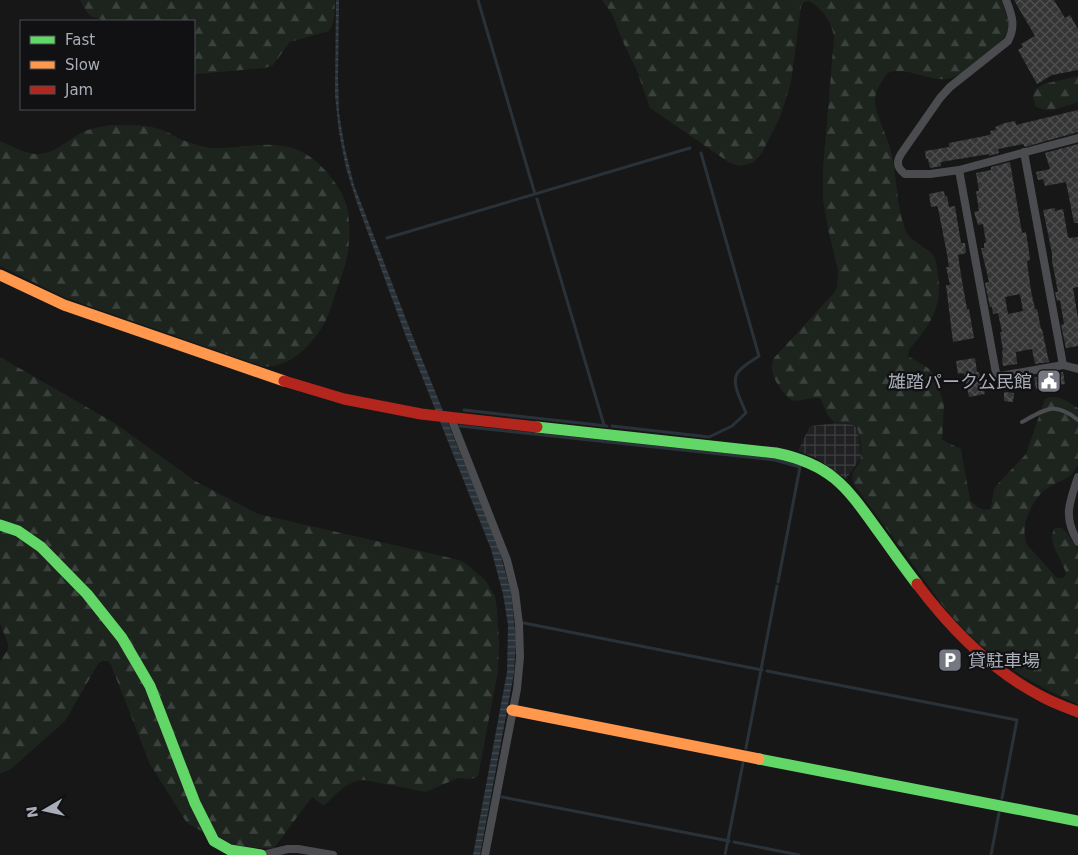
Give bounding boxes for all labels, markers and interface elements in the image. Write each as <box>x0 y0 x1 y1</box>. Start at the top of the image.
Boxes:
legend <box>20 20 195 110</box>
text: Fast <box>65 31 95 49</box>
text: Slow <box>65 56 100 74</box>
text: Jam <box>64 81 93 99</box>
public building icon: 雄踏パーク公民館 <box>1036 368 1062 394</box>
place label: 雄踏パーク公民館 <box>888 371 1032 392</box>
parking icon: 貸駐車場 <box>937 647 963 673</box>
place label: 貸駐車場 <box>968 650 1040 671</box>
north arrow <box>20 785 70 835</box>
text: N <box>23 805 41 819</box>

